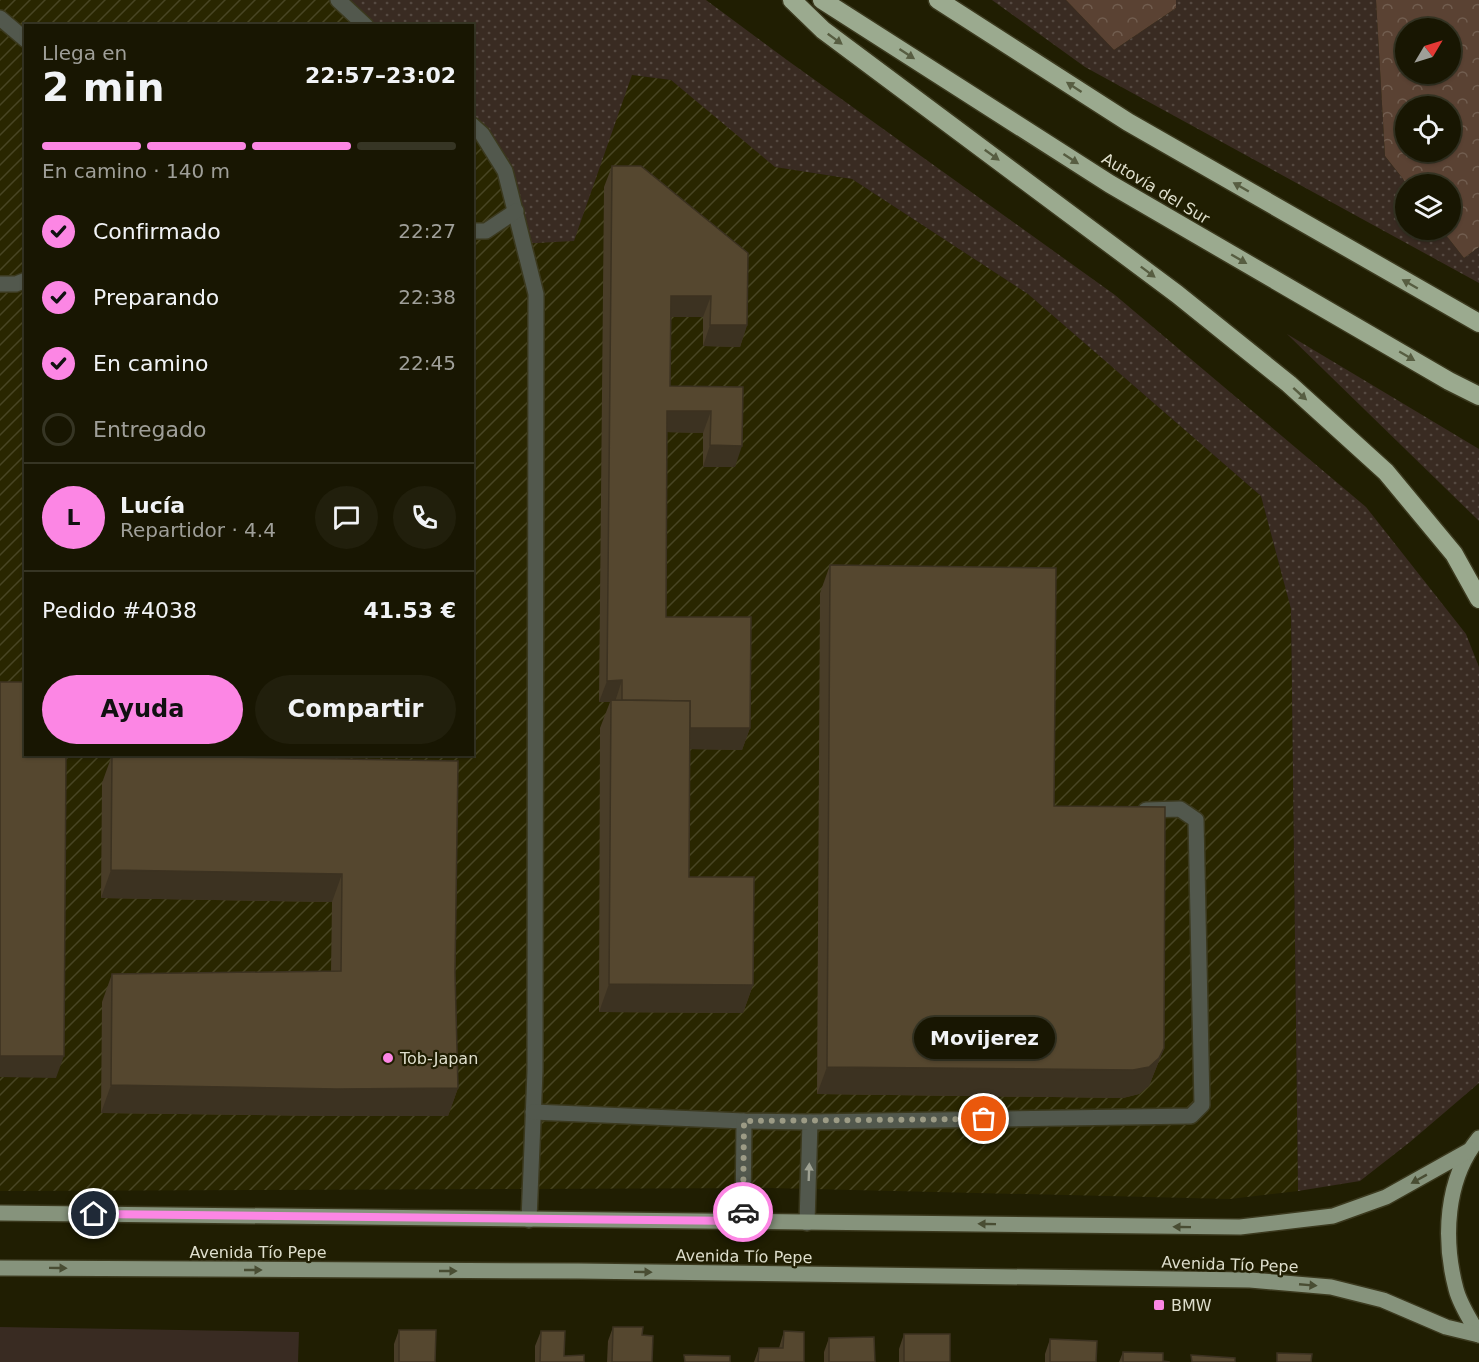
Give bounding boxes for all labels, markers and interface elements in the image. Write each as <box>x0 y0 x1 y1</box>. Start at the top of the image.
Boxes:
north arrow <box>1395 18 1461 84</box>
map controls <box>1395 18 1461 240</box>
one-way arrow <box>827 33 843 45</box>
text: Llega en <box>42 41 127 65</box>
one-way arrow <box>899 48 915 59</box>
text: 22:57–23:02 <box>305 63 456 88</box>
text: 2 min <box>42 65 164 110</box>
one-way arrow <box>1066 81 1082 93</box>
button: locate <box>1395 96 1461 162</box>
one-way arrow <box>983 149 999 161</box>
street label: Autovía del Sur <box>1098 149 1213 228</box>
one-way arrow <box>1063 153 1079 164</box>
text: En camino · 140 m <box>42 159 230 183</box>
button: layers <box>1395 174 1461 240</box>
one-way arrow <box>1232 182 1249 192</box>
icon: check <box>42 215 75 248</box>
text: Confirmado <box>93 219 221 244</box>
text: 22:27 <box>398 219 456 243</box>
one-way arrow <box>1231 253 1247 264</box>
one-way arrow <box>1140 266 1156 278</box>
one-way arrow <box>1401 279 1418 289</box>
icon: check <box>42 281 75 314</box>
text: Preparando <box>93 285 219 310</box>
text: 22:38 <box>398 285 456 309</box>
icon: check <box>42 347 75 380</box>
text: En camino <box>93 351 208 376</box>
text: 22:45 <box>398 351 456 375</box>
one-way arrow <box>1399 351 1415 362</box>
one-way arrow <box>1292 387 1307 400</box>
text: Entregado <box>93 417 206 442</box>
button: chat <box>315 486 378 549</box>
button: phone <box>393 486 456 549</box>
text: Lucía <box>120 493 185 518</box>
text: L <box>66 505 81 530</box>
text: Repartidor · 4.4 <box>120 518 276 542</box>
text: Pedido #4038 <box>42 598 197 623</box>
text: 41.53 € <box>363 598 456 623</box>
button: Ayuda <box>42 675 243 744</box>
button: Compartir <box>255 675 456 744</box>
callout: Movijerez <box>914 1017 1054 1059</box>
text: Movijerez <box>930 1026 1039 1050</box>
place label: Tob-Japan <box>399 1049 478 1068</box>
marker: Tob-Japan <box>381 1051 395 1065</box>
pin <box>958 1093 1009 1144</box>
icon: bag <box>967 1102 1000 1135</box>
one-way arrow <box>804 1163 814 1182</box>
one-way arrow <box>1411 1174 1428 1184</box>
courier <box>713 1182 773 1242</box>
pin <box>68 1188 119 1239</box>
icon: car <box>727 1196 760 1229</box>
icon: home <box>77 1197 110 1230</box>
one-way arrow <box>977 1220 996 1229</box>
one-way arrow <box>1172 1222 1191 1231</box>
street label: Avenida Tío Pepe <box>190 1243 326 1262</box>
street label: Avenida Tío Pepe <box>675 1246 813 1267</box>
street label: Avenida Tío Pepe <box>1161 1253 1299 1276</box>
one-way arrow <box>49 1264 68 1273</box>
one-way arrow <box>244 1265 263 1275</box>
one-way arrow <box>439 1266 458 1276</box>
one-way arrow <box>634 1267 653 1277</box>
one-way arrow <box>1298 1280 1317 1290</box>
place label: BMW <box>1171 1296 1212 1315</box>
marker: BMW <box>1152 1298 1166 1312</box>

